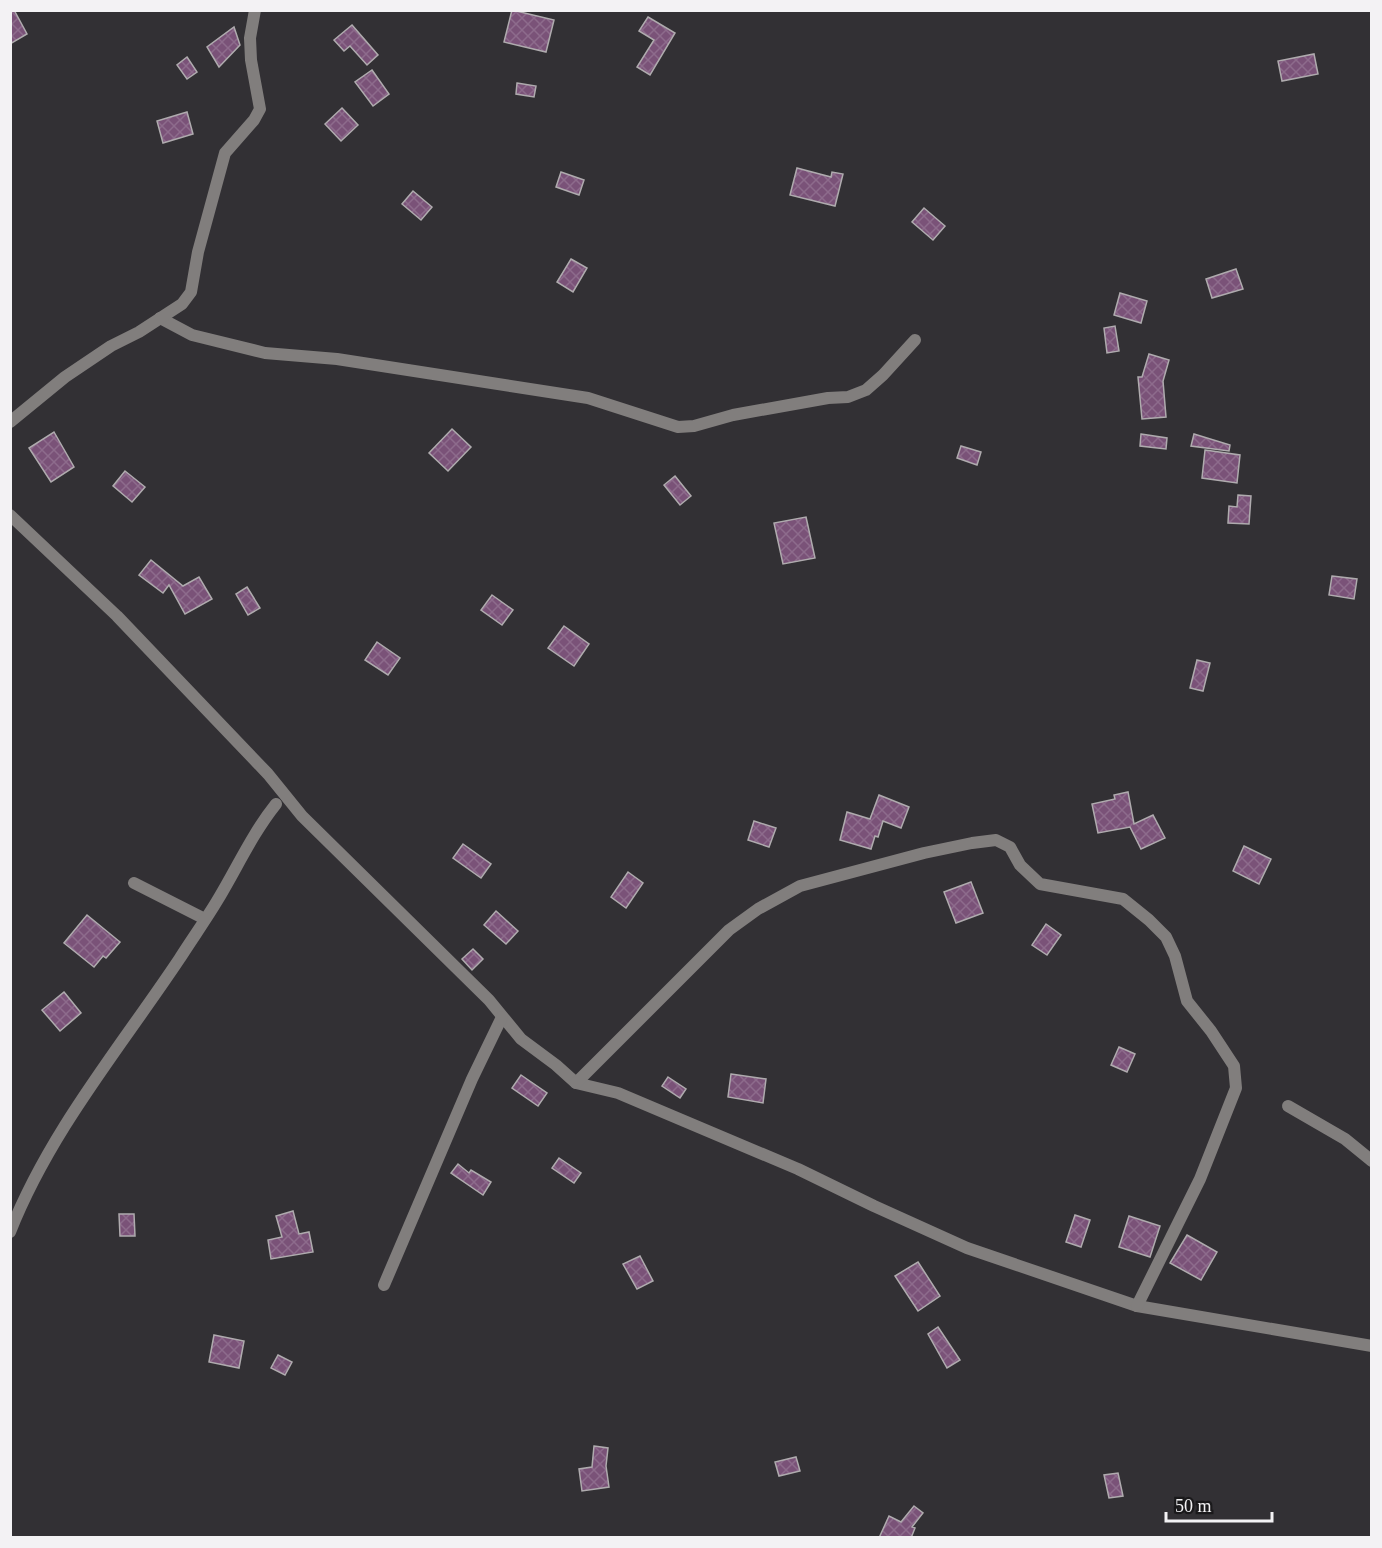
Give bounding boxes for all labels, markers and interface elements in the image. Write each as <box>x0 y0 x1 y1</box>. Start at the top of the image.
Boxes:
scale bar <box>1166 1485 1272 1523</box>
text: 50 m <box>1175 1496 1212 1516</box>

